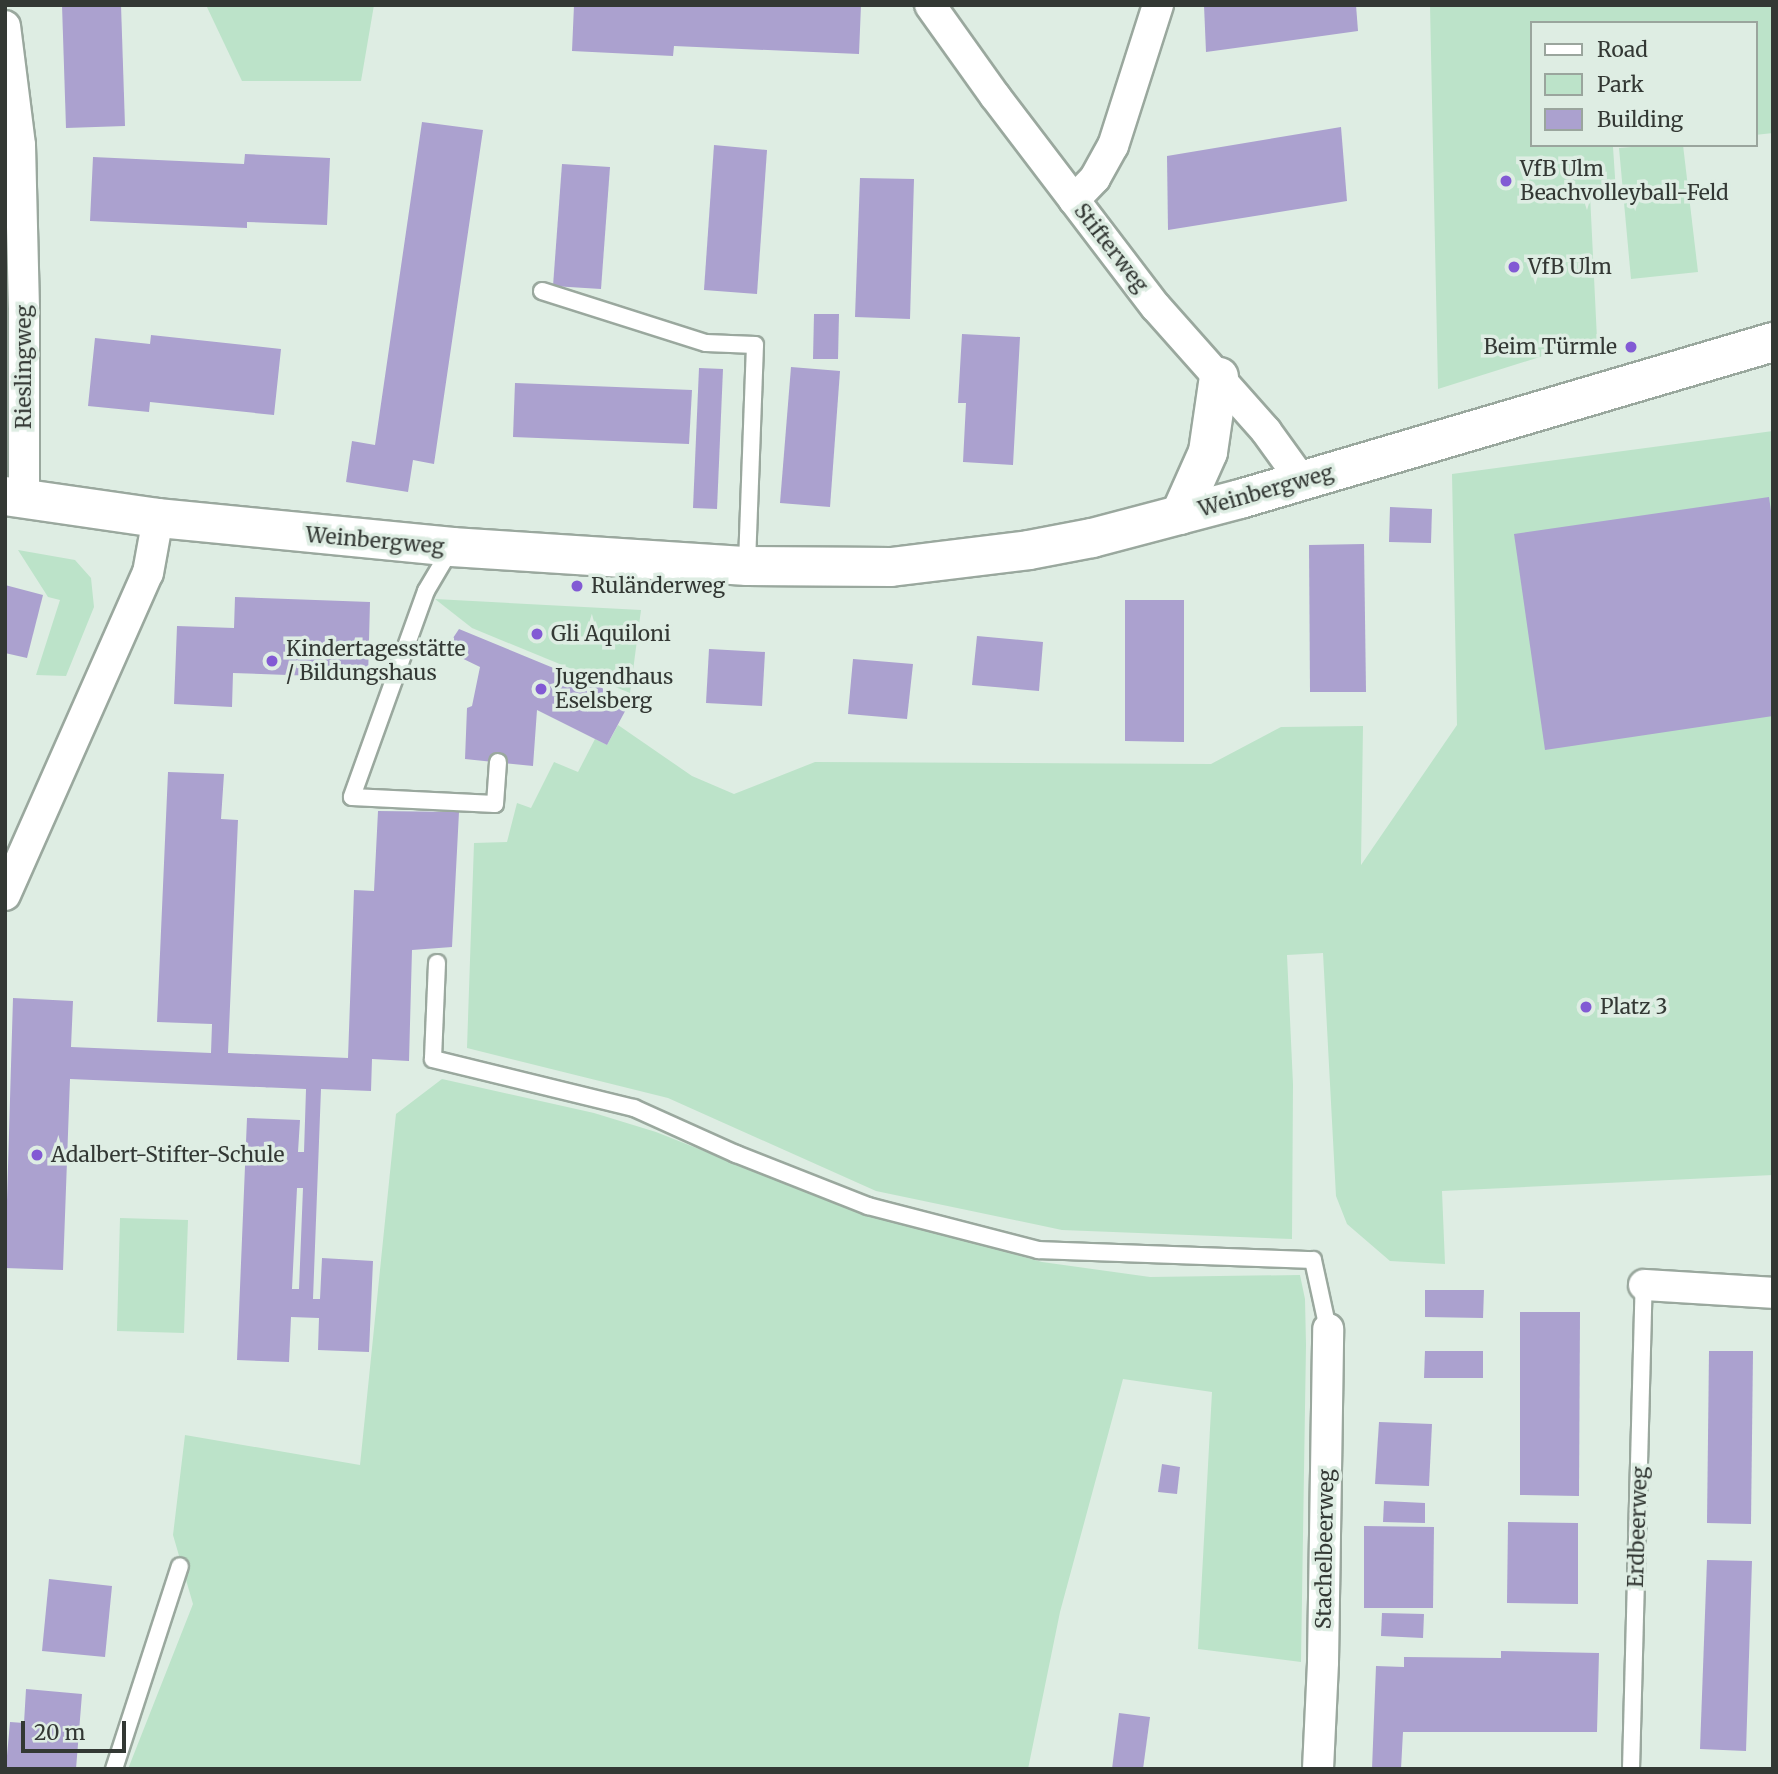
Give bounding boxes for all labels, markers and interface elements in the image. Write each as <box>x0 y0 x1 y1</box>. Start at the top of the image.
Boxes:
legend <box>1530 21 1757 147</box>
text: Road <box>1597 36 1648 63</box>
text: Park <box>1597 71 1644 98</box>
text: Building <box>1597 106 1683 133</box>
place label: VfB Ulm Beachvolleyball-Feld <box>1520 156 1729 206</box>
marker: VfB Ulm Beachvolleyball-Feld <box>1498 173 1514 189</box>
street label: Stifterweg <box>1069 199 1153 297</box>
place label: VfB Ulm <box>1528 254 1612 280</box>
marker: VfB Ulm <box>1506 259 1522 275</box>
street label: Rieslingweg <box>11 305 37 429</box>
place label: Beim Türmle <box>1483 334 1617 360</box>
marker: Beim Türmle <box>1623 339 1639 355</box>
street label: Weinbergweg <box>1196 460 1336 522</box>
street label: Weinbergweg <box>305 522 445 560</box>
place label: Ruländerweg <box>591 573 725 599</box>
marker: Ruländerweg <box>569 578 585 594</box>
place label: Gli Aquiloni <box>551 621 671 647</box>
marker: Gli Aquiloni <box>529 626 545 642</box>
place label: Kindertagesstätte / Bildungshaus <box>286 636 465 686</box>
marker: Kindertagesstätte / Bildungshaus <box>264 653 280 669</box>
place label: Jugendhaus Eselsberg <box>555 664 673 714</box>
marker: Jugendhaus Eselsberg <box>533 681 549 697</box>
place label: Platz 3 <box>1600 994 1667 1020</box>
marker: Platz 3 <box>1578 999 1594 1015</box>
place label: Adalbert-Stifter-Schule <box>51 1142 284 1168</box>
marker: Adalbert-Stifter-Schule <box>29 1147 45 1163</box>
street label: Erdbeerweg <box>1623 1466 1653 1588</box>
street label: Stachelbeerweg <box>1311 1469 1339 1629</box>
scale bar <box>24 1708 130 1752</box>
text: 20 m <box>34 1719 85 1746</box>

